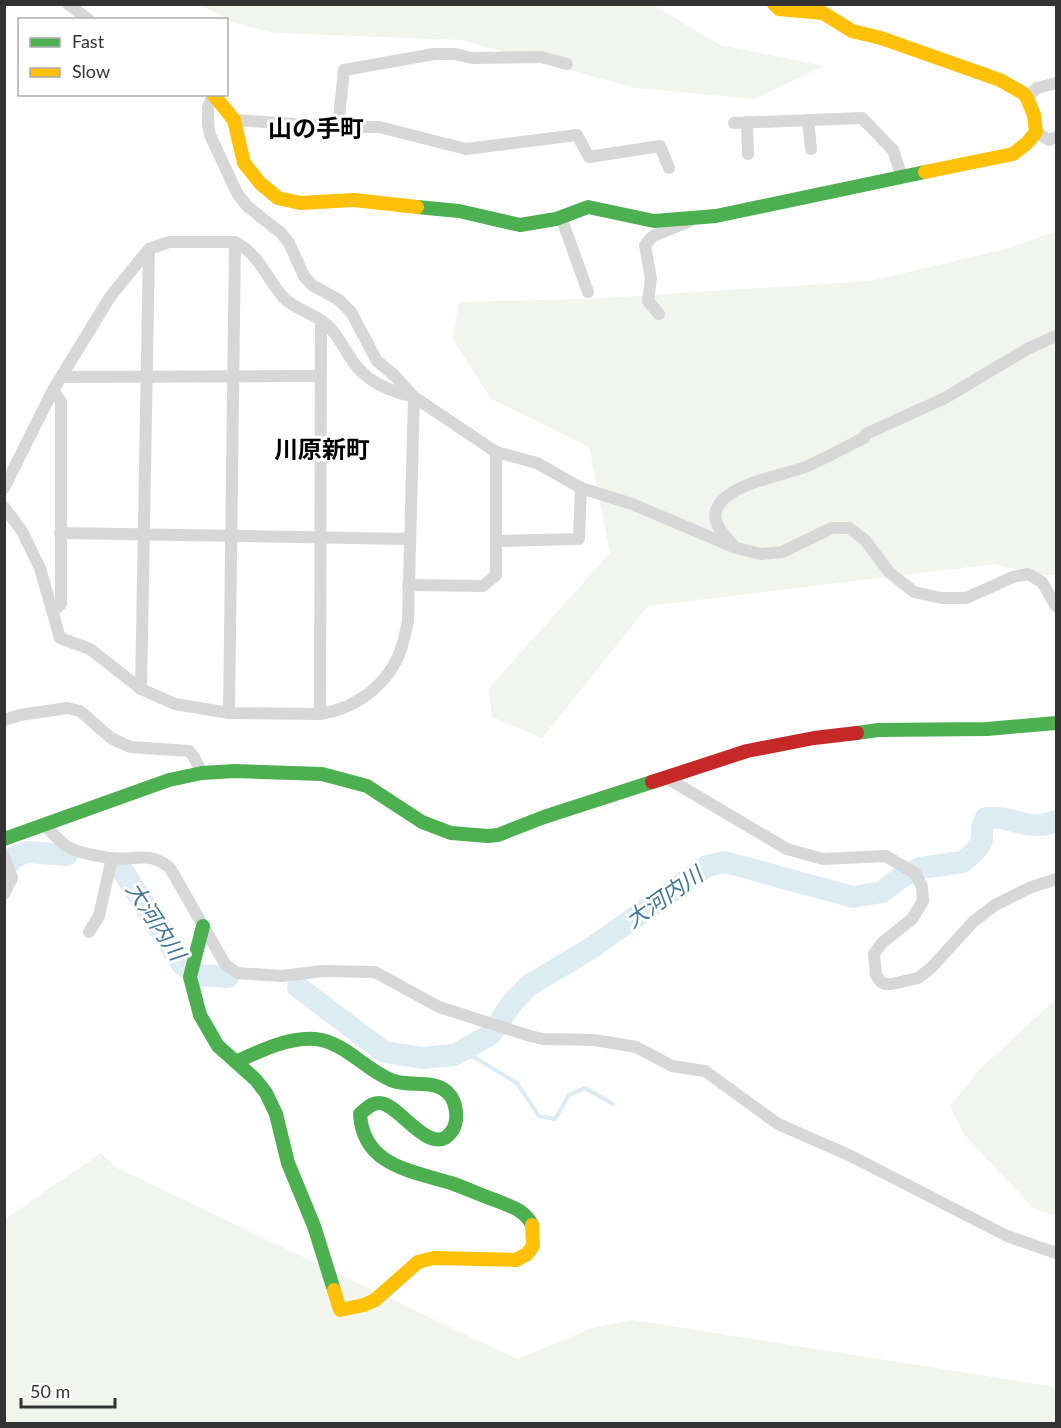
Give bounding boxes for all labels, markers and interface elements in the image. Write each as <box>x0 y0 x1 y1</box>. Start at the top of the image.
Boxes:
legend <box>18 18 228 96</box>
text: Fast <box>72 30 105 52</box>
text: Slow <box>72 60 110 82</box>
district label: 山の手町 <box>268 113 364 142</box>
district label: 川原新町 <box>274 434 370 463</box>
water label: 大河内川 <box>620 859 709 933</box>
water label: 大河内川 <box>121 876 193 967</box>
scale bar <box>21 1371 116 1409</box>
text: 50 m <box>30 1380 70 1402</box>

